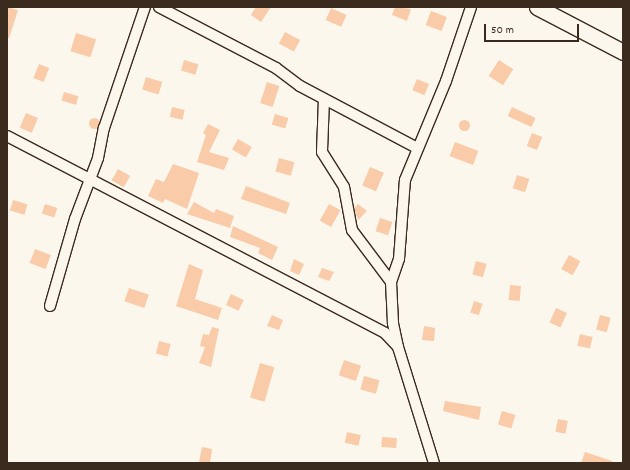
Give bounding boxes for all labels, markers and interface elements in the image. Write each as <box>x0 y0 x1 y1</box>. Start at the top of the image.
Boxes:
scale bar <box>486 16 581 42</box>
text: 50 m <box>491 22 514 39</box>

